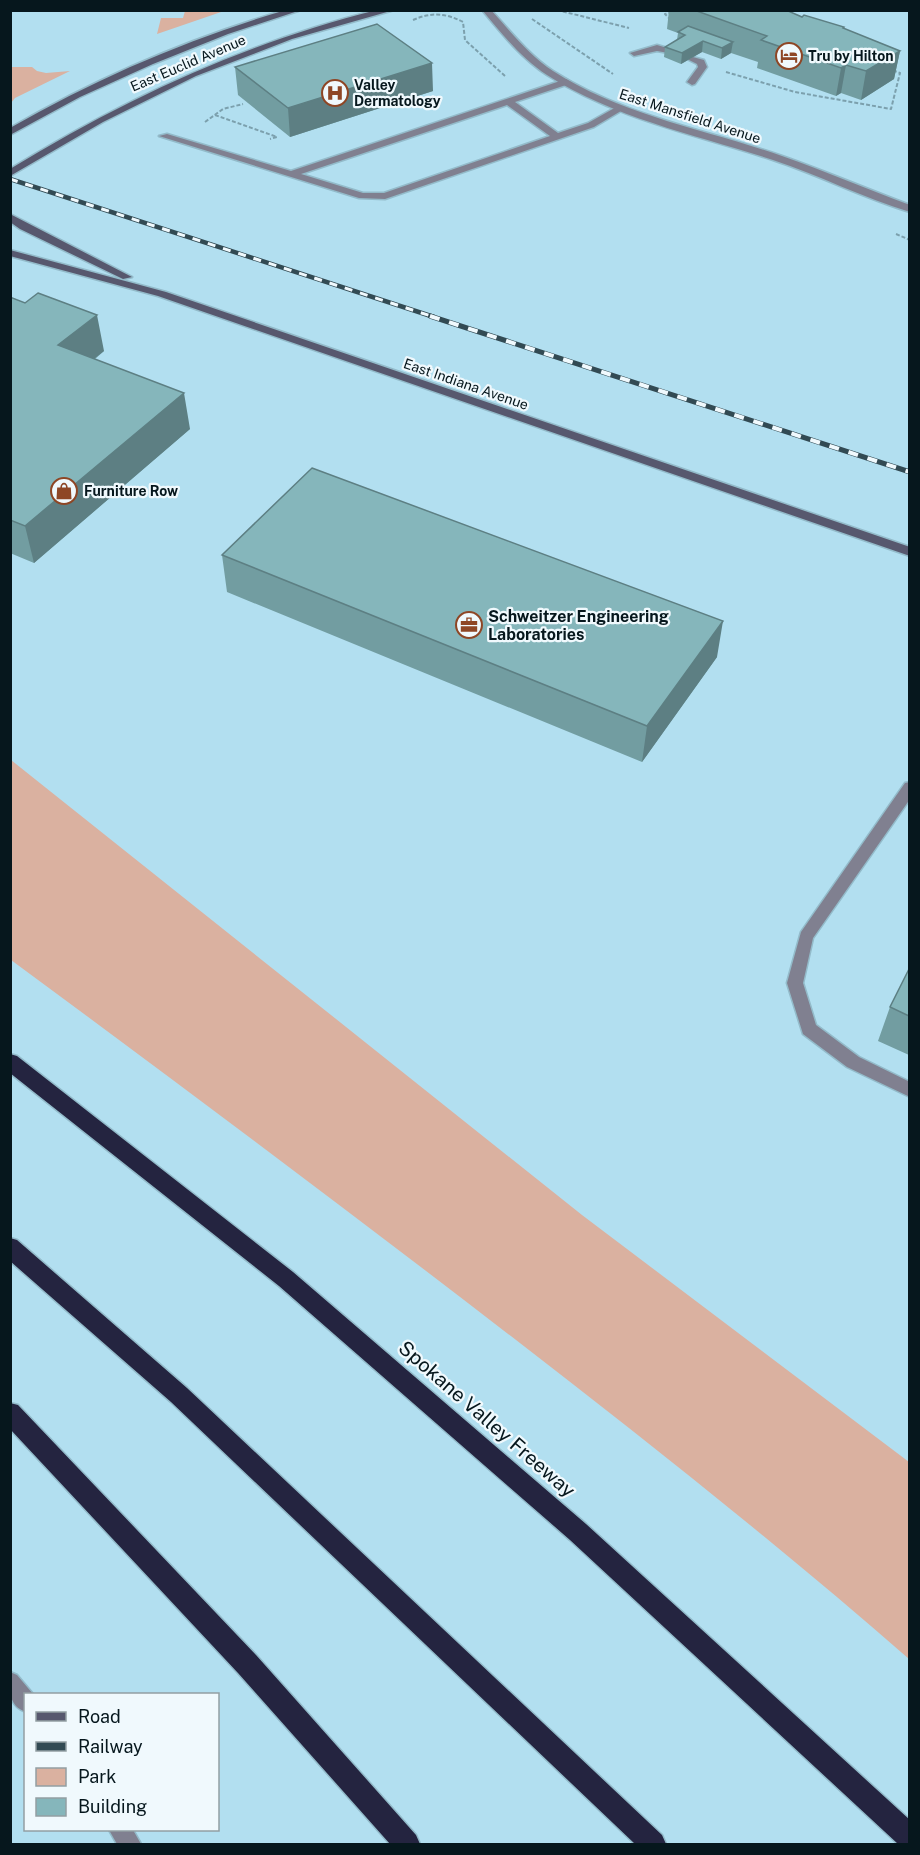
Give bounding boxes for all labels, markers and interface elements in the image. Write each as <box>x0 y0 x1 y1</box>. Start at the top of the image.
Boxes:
street label: East Euclid Avenue <box>128 31 248 95</box>
hotel icon: Tru by Hilton <box>774 41 804 71</box>
place label: Tru by Hilton <box>808 48 894 64</box>
place label: Valley Dermatology <box>354 77 441 109</box>
hospital icon: Valley Dermatology <box>320 78 350 108</box>
street label: East Mansfield Avenue <box>617 86 763 146</box>
street label: East Indiana Avenue <box>401 355 531 413</box>
shop icon: Furniture Row <box>49 476 79 506</box>
place label: Furniture Row <box>84 483 178 499</box>
place label: Schweitzer Engineering Laboratories <box>488 607 669 644</box>
office icon: Schweitzer Engineering Laboratories <box>454 610 484 640</box>
street label: Spokane Valley Freeway <box>394 1336 580 1502</box>
legend <box>24 1693 219 1831</box>
text: Road <box>78 1706 121 1727</box>
text: Railway <box>78 1736 143 1757</box>
text: Park <box>78 1766 116 1787</box>
text: Building <box>78 1796 147 1817</box>

